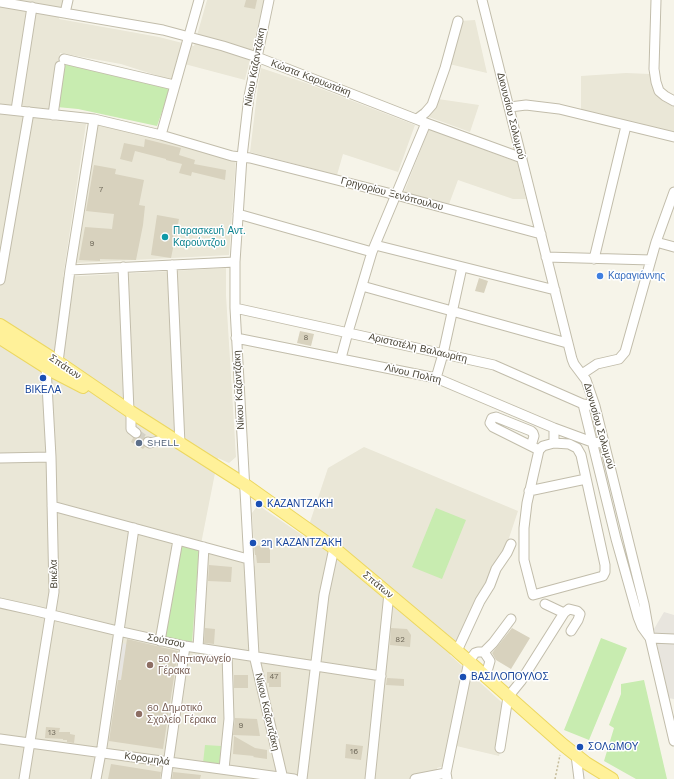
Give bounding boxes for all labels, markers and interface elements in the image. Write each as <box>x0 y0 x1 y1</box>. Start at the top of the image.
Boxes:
street label: Νίκου Καζαντζάκη <box>242 27 268 107</box>
street label: Κώστα Καρυωτάκη <box>269 57 353 99</box>
street label: Διονυσίου Σολωμού <box>494 71 528 161</box>
street label: Γρηγορίου Ξενόπουλου <box>340 175 444 213</box>
house number: 7 <box>99 185 103 195</box>
place label: Παρασκευή Αντ. Καρούντζου <box>173 225 246 248</box>
marker: Παρασκευή Αντ. Καρούντζου <box>160 232 170 242</box>
house number: 9 <box>90 239 94 249</box>
place label: Καραγιάννης <box>608 270 665 282</box>
marker: Καραγιάννης <box>595 271 605 281</box>
street label: Αριστοτέλη Βαλαωρίτη <box>368 331 468 365</box>
house number: 8 <box>304 333 308 343</box>
street label: Νίκου Καζαντζάκη <box>231 350 247 430</box>
street label: Σπάτων <box>47 352 83 382</box>
street label: Λίνου Πολίτη <box>384 362 442 386</box>
marker: ΒΙΚΕΛΑ <box>38 373 48 383</box>
street label: Διονυσίου Σολωμού <box>581 381 617 471</box>
place label: ΒΙΚΕΛΑ <box>25 384 61 396</box>
place label: SHELL <box>147 437 179 449</box>
marker: SHELL <box>134 438 144 448</box>
place label: ΚΑΖΑΝΤΖΑΚΗ <box>267 498 333 510</box>
marker: ΚΑΖΑΝΤΖΑΚΗ <box>254 499 264 509</box>
place label: 2η ΚΑΖΑΝΤΖΑΚΗ <box>261 537 342 549</box>
marker: 2η ΚΑΖΑΝΤΖΑΚΗ <box>248 538 258 548</box>
street label: Βικέλα <box>48 559 60 589</box>
street label: Σπάτων <box>360 569 396 601</box>
street label: Σούτσου <box>146 631 186 651</box>
house number: 82 <box>395 635 405 645</box>
place label: 5ο Νηπιαγωγείο Γέρακα <box>158 653 231 676</box>
marker: 5ο Νηπιαγωγείο Γέρακα <box>145 660 155 670</box>
place label: ΒΑΣΙΛΟΠΟΥΛΟΣ <box>471 671 549 683</box>
street label: Νίκου Καζαντζάκη <box>252 672 282 752</box>
house number: 47 <box>270 672 278 682</box>
marker: ΒΑΣΙΛΟΠΟΥΛΟΣ <box>458 672 468 682</box>
place label: 6ο Δημοτικό Σχολείο Γέρακα <box>147 702 216 726</box>
marker: 6ο Δημοτικό Σχολείο Γέρακα <box>134 709 144 719</box>
house number: 9 <box>239 721 243 731</box>
house number: 13 <box>48 728 56 738</box>
place label: ΣΟΛΩΜΟΥ <box>588 741 638 753</box>
marker: ΣΟΛΩΜΟΥ <box>575 742 585 752</box>
house number: 16 <box>350 747 358 757</box>
street label: Κορομηλά <box>124 750 170 768</box>

